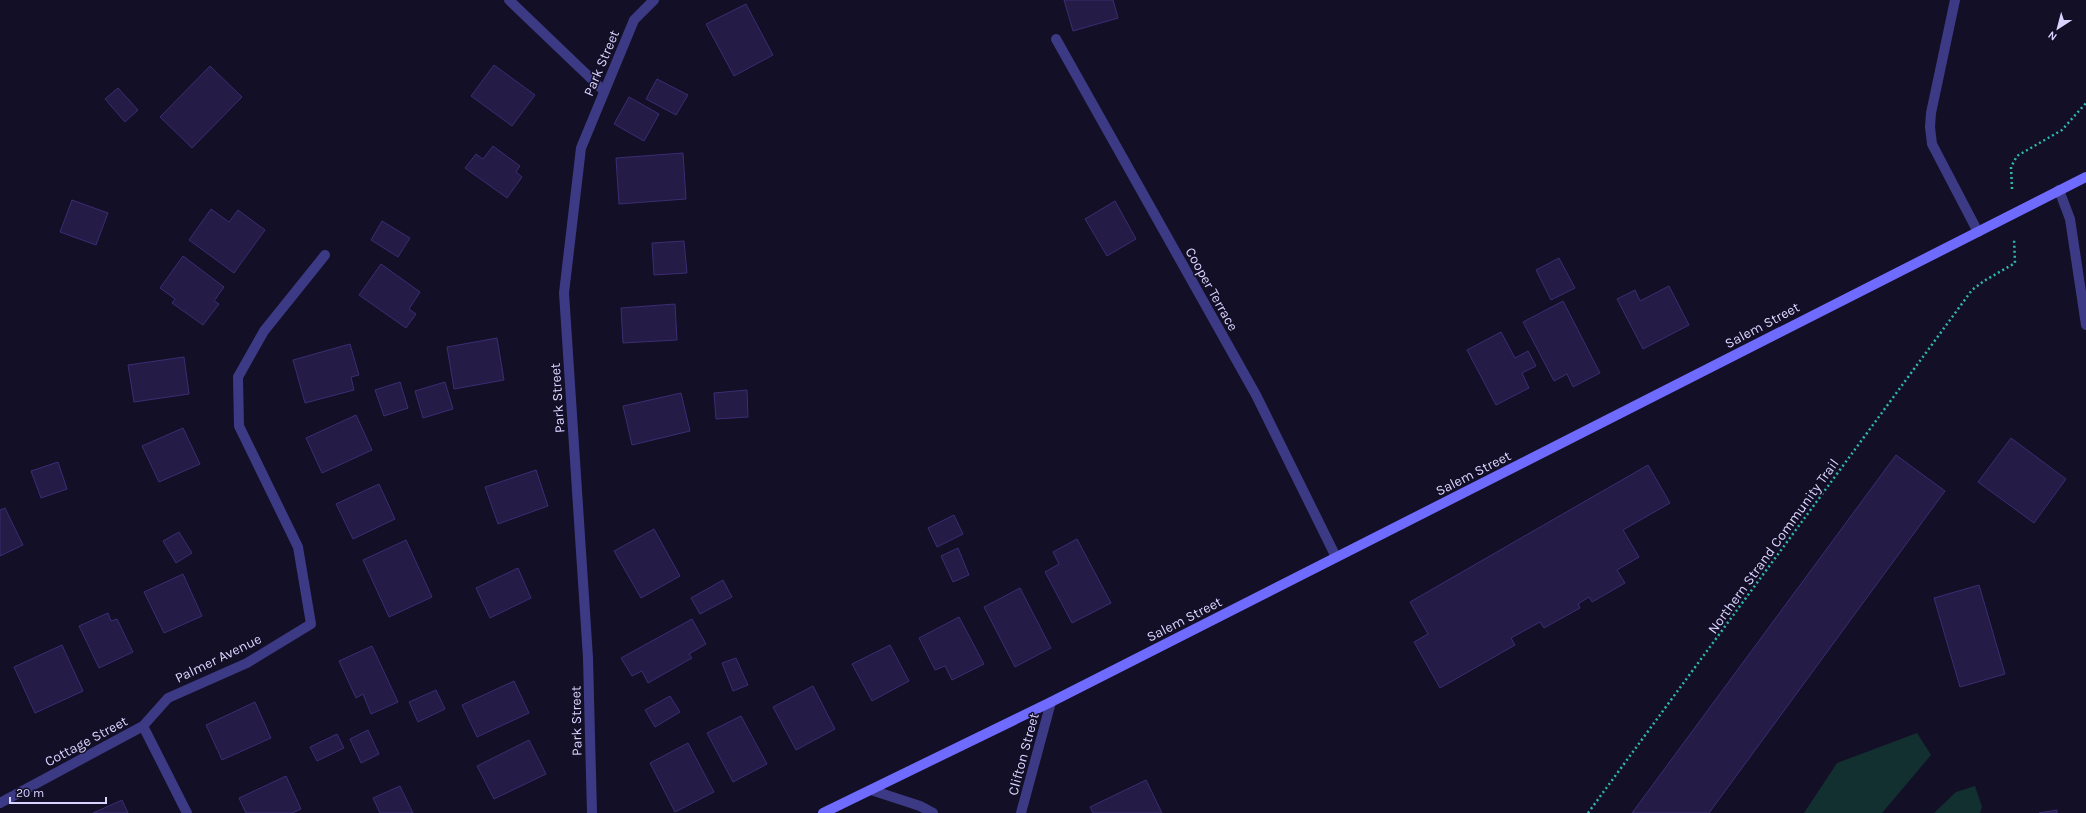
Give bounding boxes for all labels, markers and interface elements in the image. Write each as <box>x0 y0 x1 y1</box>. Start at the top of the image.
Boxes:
north arrow <box>2038 8 2078 48</box>
street label: Park Street <box>580 28 623 99</box>
text: N <box>2045 28 2059 43</box>
street label: Cooper Terrace <box>1182 244 1242 334</box>
street label: Salem Street <box>1722 299 1802 352</box>
street label: Park Street <box>547 362 568 434</box>
street label: Salem Street <box>1433 447 1514 500</box>
street label: Northern Strand Community Trail <box>1704 456 1843 637</box>
street label: Salem Street <box>1144 593 1225 646</box>
street label: Palmer Avenue <box>172 630 264 687</box>
street label: Park Street <box>567 686 586 756</box>
street label: Clifton Street <box>1004 711 1043 797</box>
street label: Cottage Street <box>42 712 131 770</box>
scale bar <box>10 779 106 805</box>
text: 20 m <box>16 786 44 800</box>

